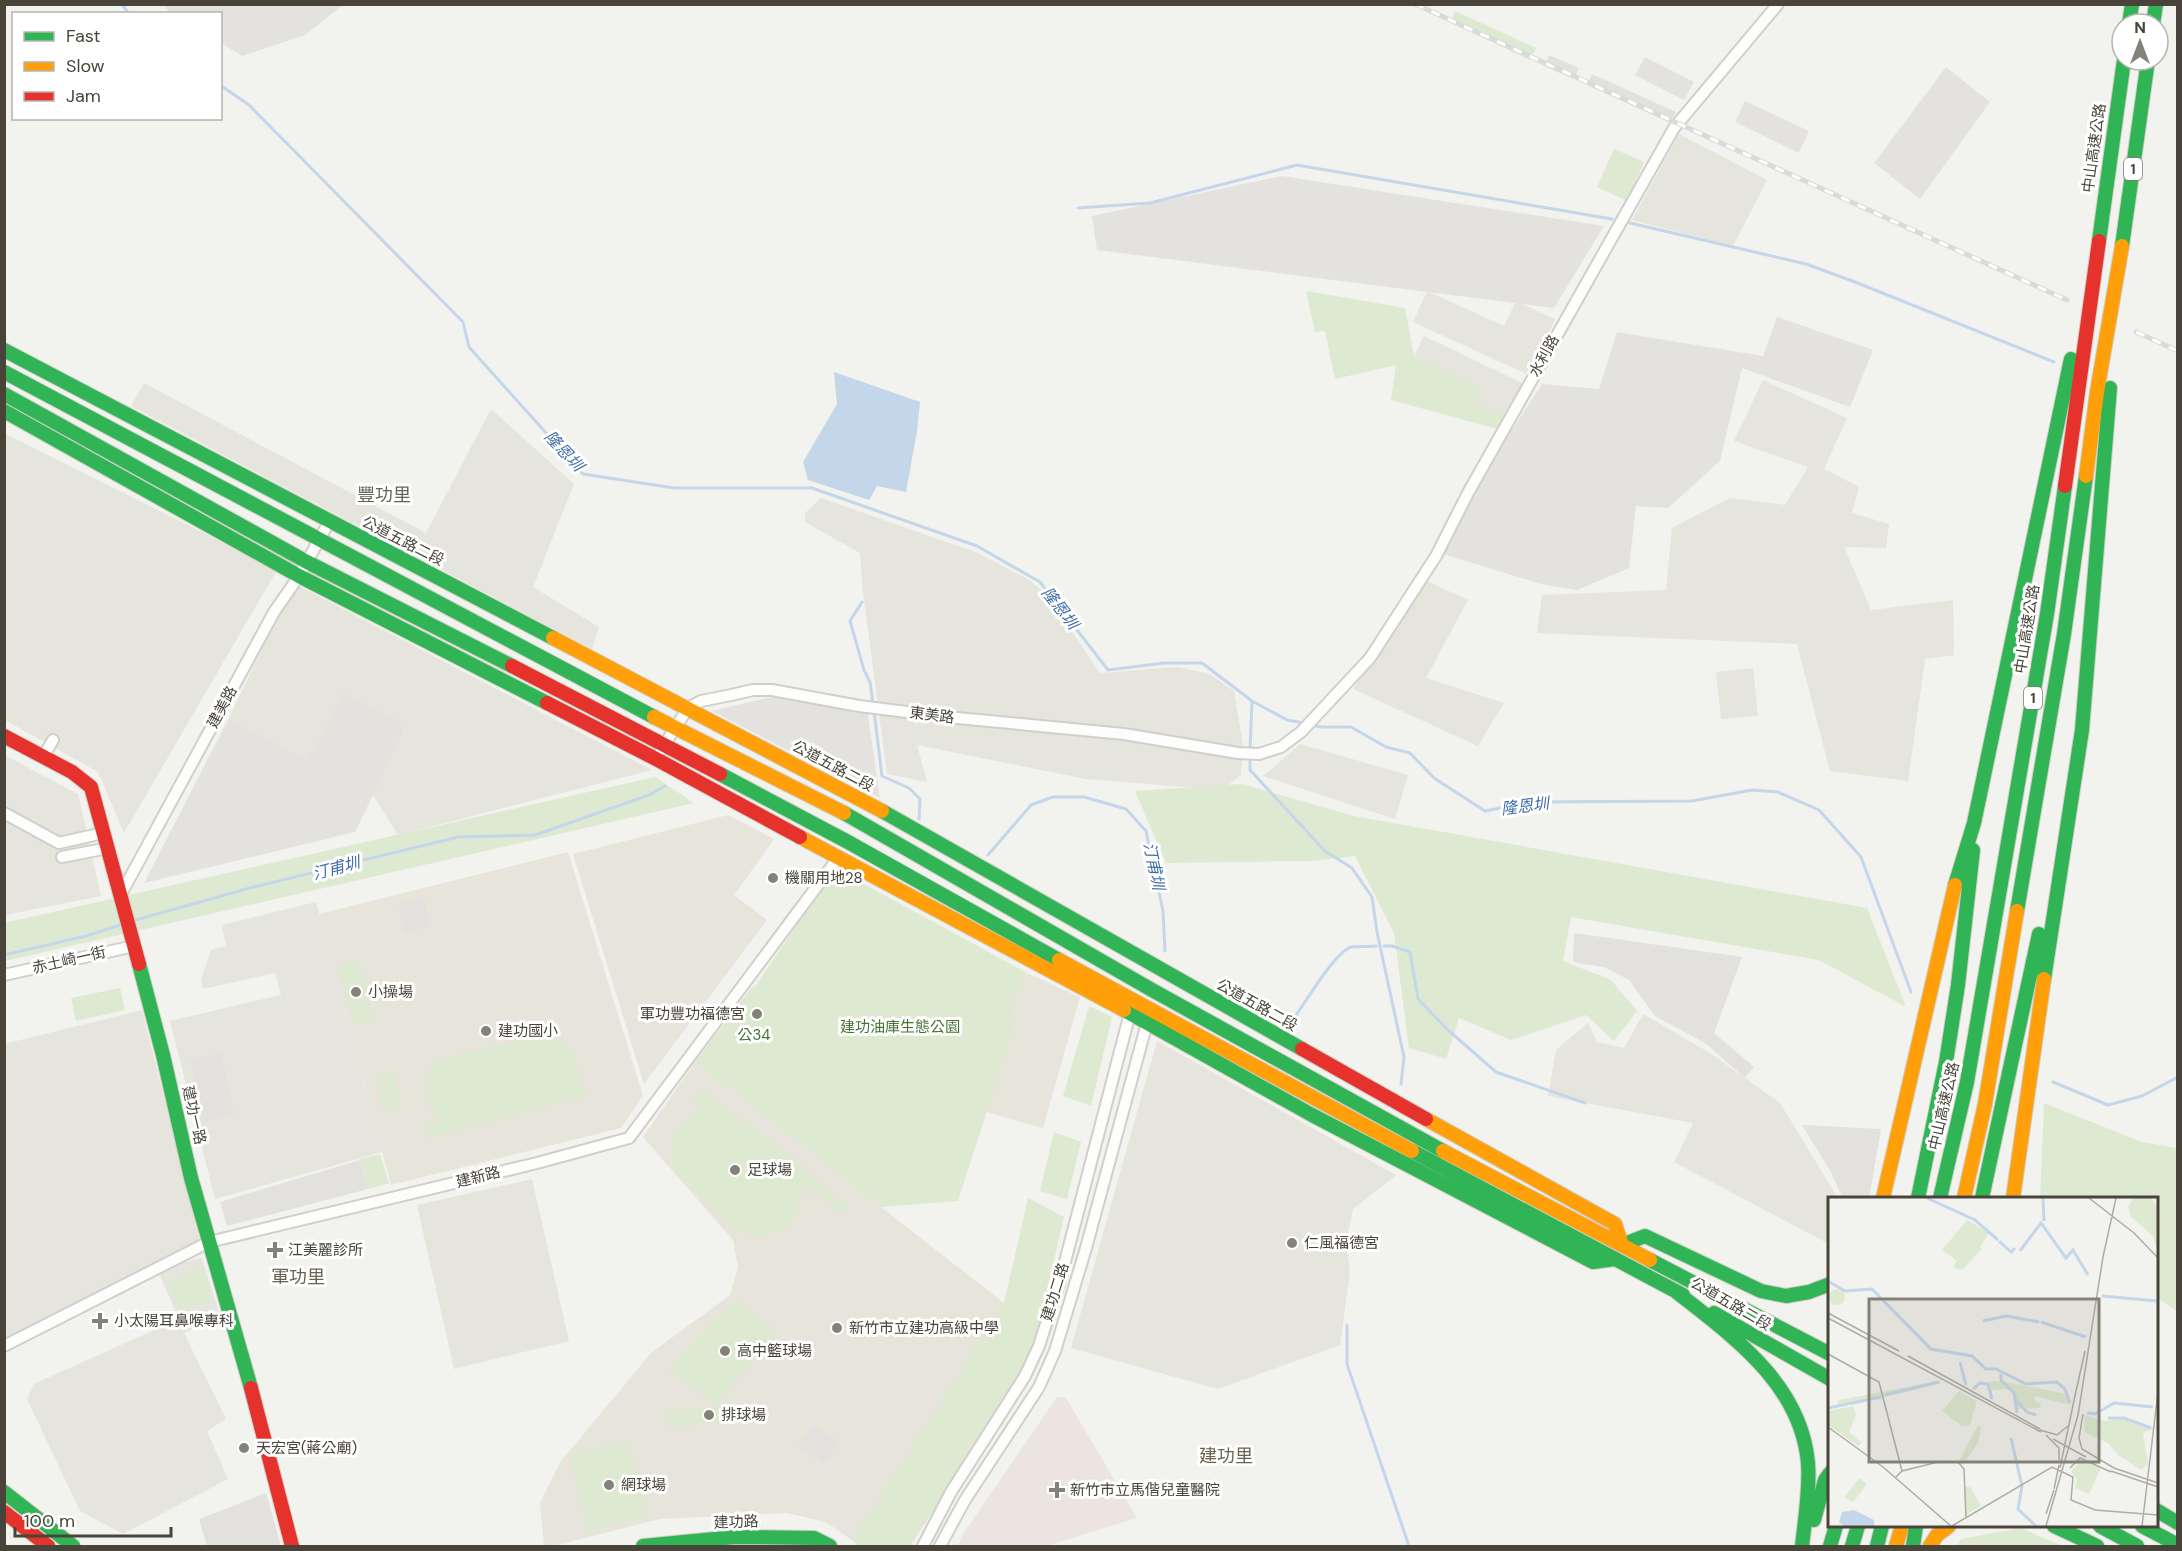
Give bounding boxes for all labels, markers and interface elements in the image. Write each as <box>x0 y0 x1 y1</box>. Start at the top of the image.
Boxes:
legend <box>12 12 222 120</box>
north arrow <box>2110 12 2170 72</box>
text: N <box>2134 17 2146 38</box>
text: Fast <box>66 24 101 48</box>
text: Slow <box>66 54 105 78</box>
text: Jam <box>66 84 101 108</box>
street label: 中山高速公路 <box>2078 102 2110 194</box>
road number: 1 <box>2124 158 2142 180</box>
street label: 水利路 <box>1524 331 1564 381</box>
water label: 隆恩圳 <box>540 426 589 477</box>
district label: 豐功里 <box>357 483 411 507</box>
street label: 公道五路二段 <box>358 512 448 570</box>
water label: 隆恩圳 <box>1037 583 1084 635</box>
street label: 中山高速公路 <box>2010 583 2044 675</box>
street label: 建美路 <box>203 682 241 732</box>
road number: 1 <box>2024 687 2042 709</box>
street label: 東美路 <box>908 702 956 728</box>
street label: 公道五路二段 <box>789 736 877 796</box>
water label: 隆恩圳 <box>1500 792 1552 819</box>
water label: 汀甫圳 <box>1139 840 1170 894</box>
water label: 汀甫圳 <box>310 851 364 884</box>
place label: 機關用地28 <box>785 868 863 888</box>
marker: 機關用地28 <box>766 871 780 885</box>
street label: 赤土崎一街 <box>30 942 108 978</box>
street label: 公道五路二段 <box>1213 974 1301 1036</box>
place label: 小操場 <box>368 982 413 1002</box>
marker: 小操場 <box>349 985 363 999</box>
place label: 軍功豐功福德宮 <box>640 1004 745 1024</box>
marker: 軍功豐功福德宮 <box>750 1007 764 1021</box>
park label: 建功油庫生態公園 <box>840 1017 960 1037</box>
place label: 建功國小 <box>498 1021 558 1041</box>
marker: 建功國小 <box>479 1024 493 1038</box>
park label: 公34 <box>738 1025 770 1045</box>
street label: 中山高速公路 <box>1924 1060 1964 1152</box>
street label: 建功一路 <box>178 1084 210 1146</box>
place label: 足球場 <box>747 1160 792 1180</box>
street label: 建新路 <box>454 1162 502 1192</box>
marker: 足球場 <box>728 1163 742 1177</box>
inset map <box>1828 1197 2158 1527</box>
place label: 仁風福德宮 <box>1304 1233 1379 1253</box>
marker: 仁風福德宮 <box>1285 1236 1299 1250</box>
place label: 江美麗診所 <box>288 1240 363 1260</box>
marker: 江美麗診所 <box>266 1241 284 1259</box>
street label: 建功二路 <box>1037 1260 1073 1324</box>
district label: 軍功里 <box>271 1265 325 1289</box>
street label: 公道五路二段 <box>1687 1273 1775 1335</box>
place label: 小太陽耳鼻喉專科 <box>114 1311 234 1331</box>
marker: 小太陽耳鼻喉專科 <box>91 1312 109 1330</box>
place label: 新竹市立建功高級中學 <box>849 1318 999 1338</box>
marker: 新竹市立建功高級中學 <box>830 1321 844 1335</box>
place label: 高中籃球場 <box>737 1341 812 1361</box>
marker: 高中籃球場 <box>718 1344 732 1358</box>
place label: 排球場 <box>721 1405 766 1425</box>
marker: 排球場 <box>702 1408 716 1422</box>
place label: 天宏宮(蔣公廟) <box>256 1438 357 1458</box>
marker: 天宏宮(蔣公廟) <box>237 1441 251 1455</box>
district label: 建功里 <box>1199 1444 1253 1468</box>
place label: 網球場 <box>621 1475 666 1495</box>
marker: 網球場 <box>602 1478 616 1492</box>
place label: 新竹市立馬偕兒童醫院 <box>1070 1480 1220 1500</box>
marker: 新竹市立馬偕兒童醫院 <box>1048 1481 1066 1499</box>
scale bar <box>15 1500 171 1538</box>
text: 100 m <box>24 1509 75 1533</box>
street label: 建功路 <box>713 1511 759 1533</box>

